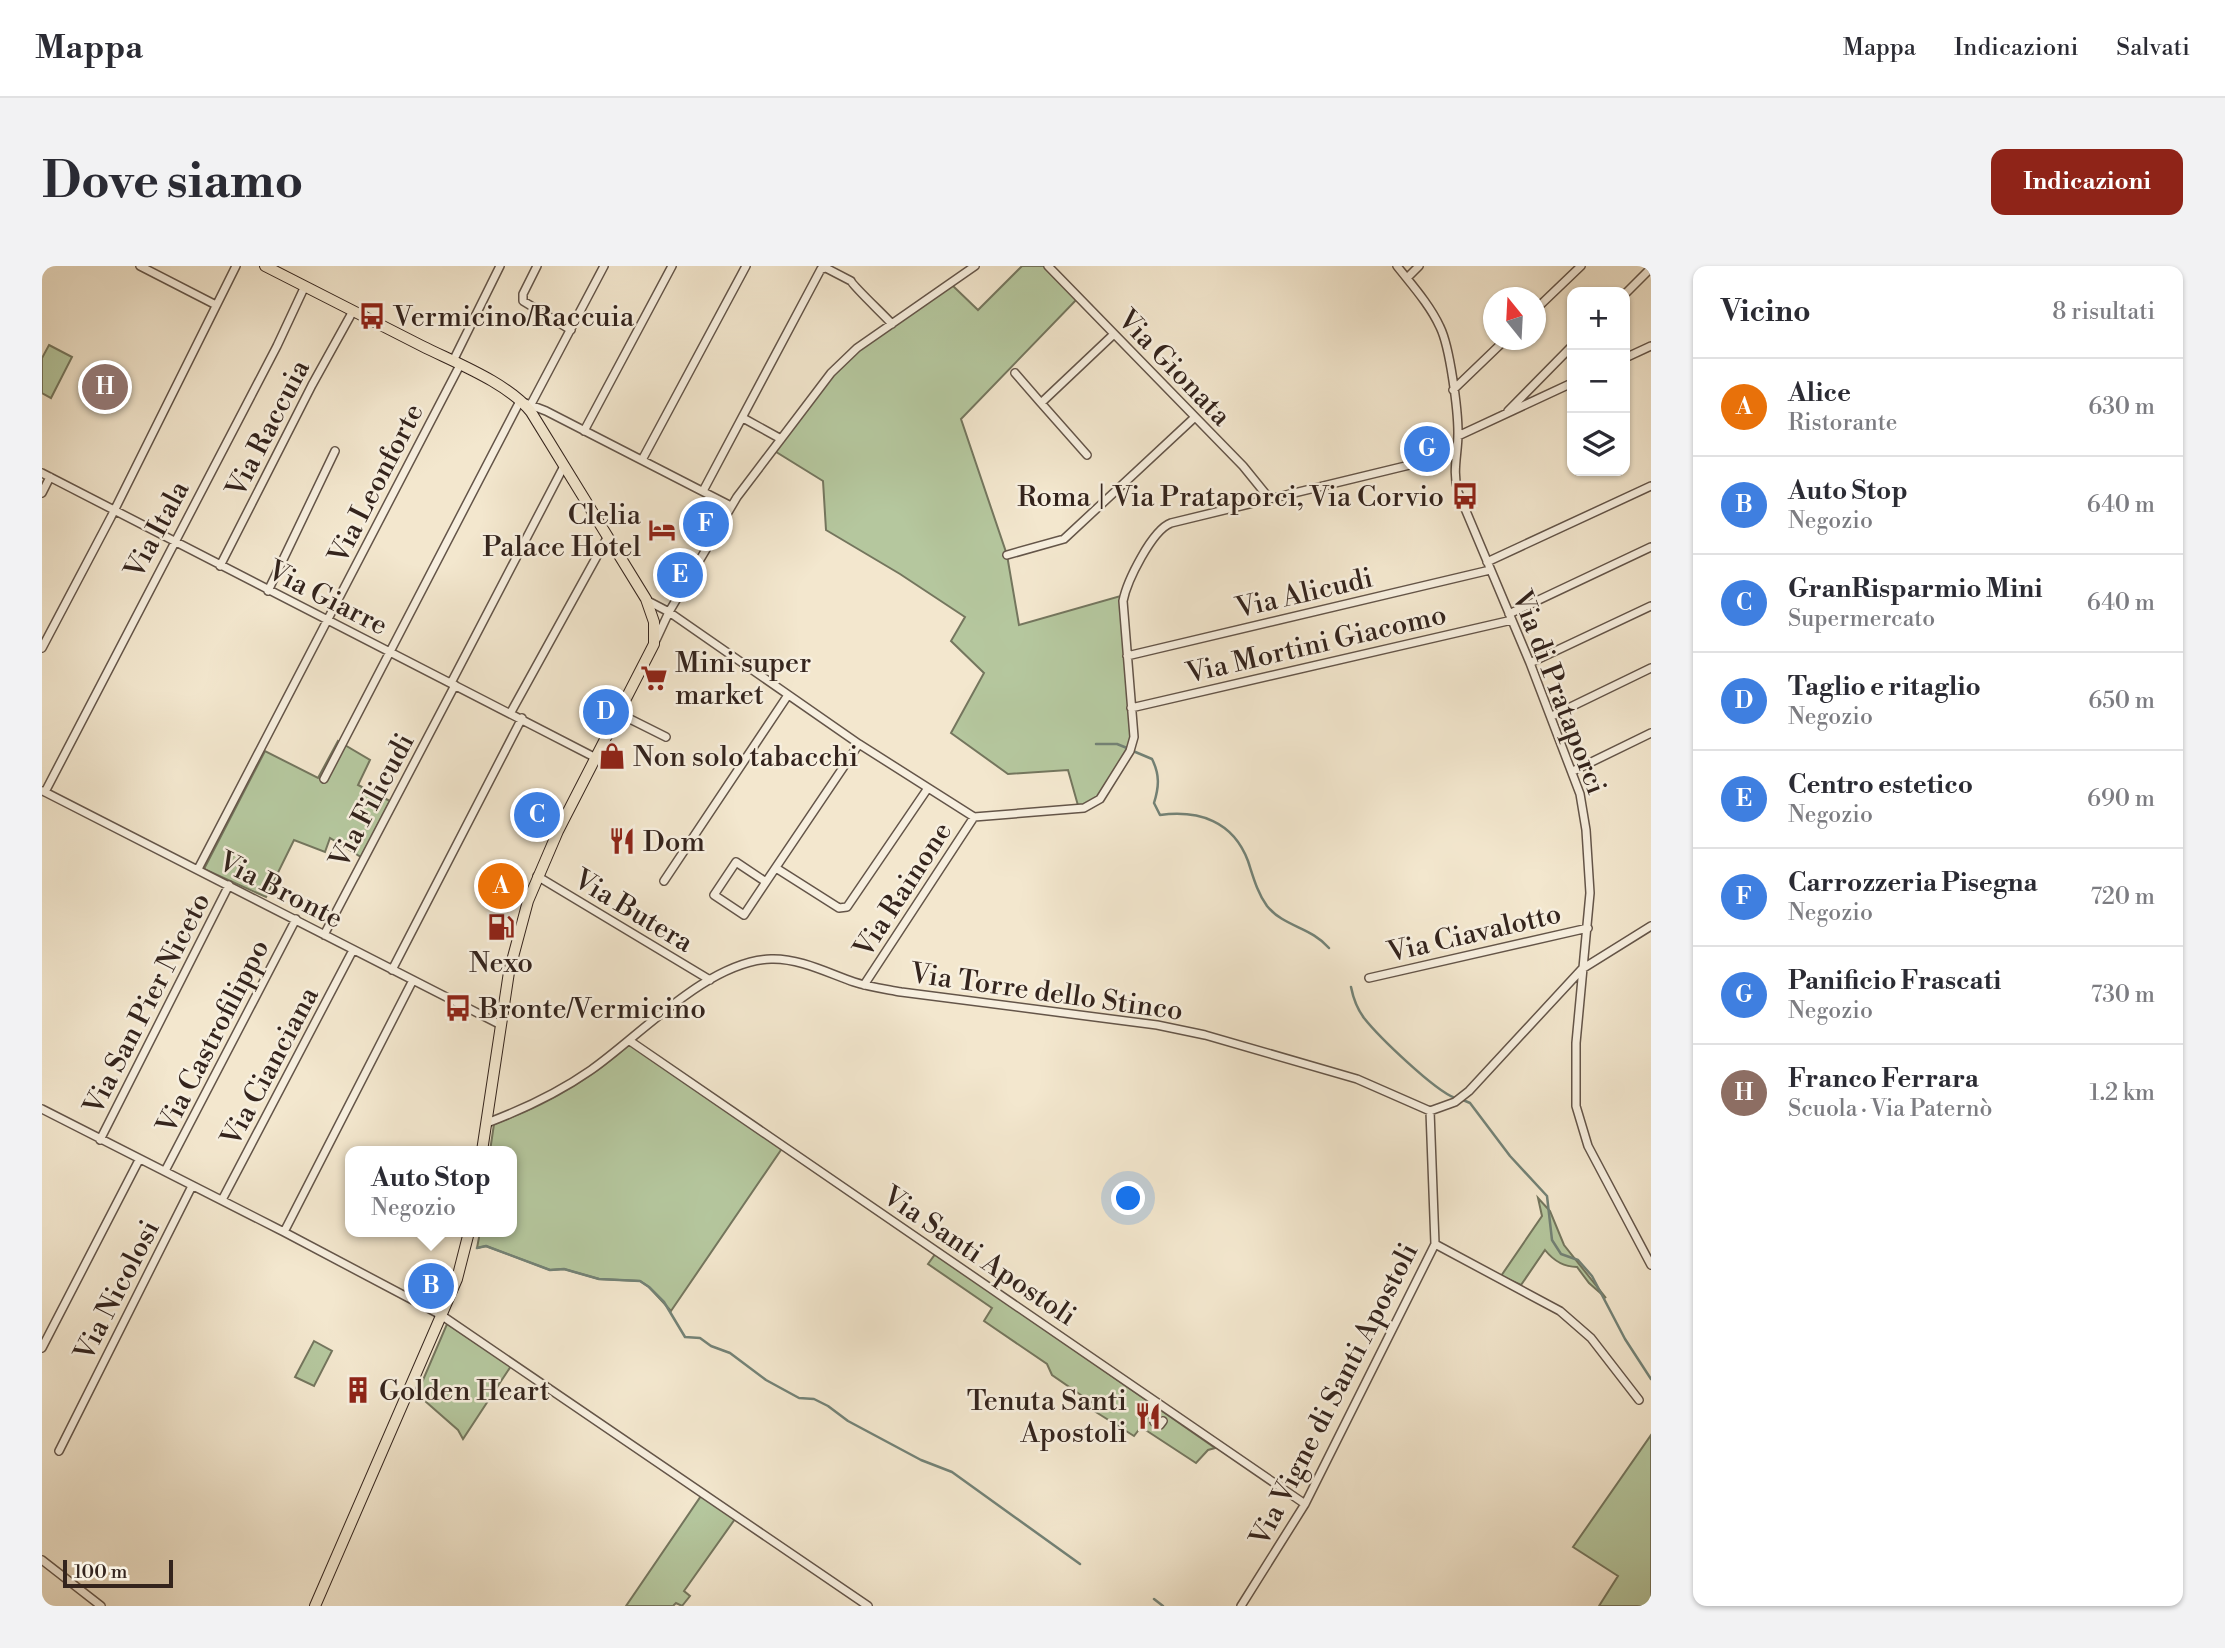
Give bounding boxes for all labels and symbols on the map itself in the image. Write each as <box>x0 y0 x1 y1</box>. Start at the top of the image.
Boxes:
north arrow <box>1483 287 1546 350</box>
place label: Vermicino/Raccuia <box>392 300 635 335</box>
bus stop icon: Vermicino/Raccuia <box>357 301 387 331</box>
street label: Via Gionata <box>1109 302 1239 434</box>
street label: Via Raccuia <box>218 353 318 504</box>
pin: H <box>82 361 128 413</box>
street label: Via Leonforte <box>321 398 432 570</box>
pin: G <box>1404 423 1450 475</box>
street label: Via Itala <box>117 474 198 585</box>
place label: Roma | Via Prataporci, Via Corvio <box>1017 480 1444 515</box>
bus stop icon: Roma | Via Prataporci, Via Corvio <box>1450 481 1480 511</box>
place label: Clelia Palace Hotel <box>483 498 642 565</box>
pin: F <box>683 498 729 550</box>
hotel icon: Clelia Palace Hotel <box>647 515 677 545</box>
pin: E <box>657 549 703 601</box>
street label: Via Giarre <box>260 553 393 644</box>
street label: Via Alicudi <box>1231 561 1376 626</box>
street label: Via di Prataporci <box>1503 585 1614 799</box>
street label: Via Mortini Giacomo <box>1182 597 1450 692</box>
place label: Mini super market <box>675 646 811 713</box>
supermarket icon: Mini super market <box>639 663 669 693</box>
pin: D <box>583 686 629 738</box>
street label: Via Filicudi <box>322 727 422 875</box>
place label: Non solo tabacchi <box>633 740 858 775</box>
shop icon: Non solo tabacchi <box>597 741 627 771</box>
pin: C <box>514 789 560 841</box>
street label: Via Rainone <box>846 816 960 965</box>
place label: Dom <box>643 825 705 860</box>
restaurant icon: Dom <box>607 826 637 856</box>
street label: Via Bronte <box>211 844 349 937</box>
pin: A <box>478 860 524 912</box>
street label: Via Butera <box>566 861 700 961</box>
street label: Via San Pier Niceto <box>76 887 218 1121</box>
street label: Via Ciavalotto <box>1383 896 1565 971</box>
fuel station icon: Nexo <box>486 912 516 942</box>
street label: Via Castrofilippo <box>149 934 277 1141</box>
place label: Nexo <box>469 946 533 981</box>
street label: Via Torre dello Stinco <box>907 956 1185 1029</box>
street label: Via Cianciana <box>213 980 327 1153</box>
place label: Bronte/Vermicino <box>478 992 706 1027</box>
bus stop icon: Bronte/Vermicino <box>443 993 473 1023</box>
street label: Via Santi Apostoli <box>875 1178 1083 1334</box>
your location <box>1111 1181 1145 1215</box>
street label: Via Nicolosi <box>67 1215 168 1368</box>
street label: Via Vigne di Santi Apostoli <box>1242 1237 1426 1553</box>
pin: B <box>408 1260 454 1312</box>
place label: Golden Heart <box>379 1374 550 1409</box>
building icon: Golden Heart <box>343 1375 373 1405</box>
place label: Tenuta Santi Apostoli <box>967 1384 1127 1451</box>
restaurant icon: Tenuta Santi Apostoli <box>1133 1401 1163 1431</box>
scale bar <box>63 1557 173 1589</box>

